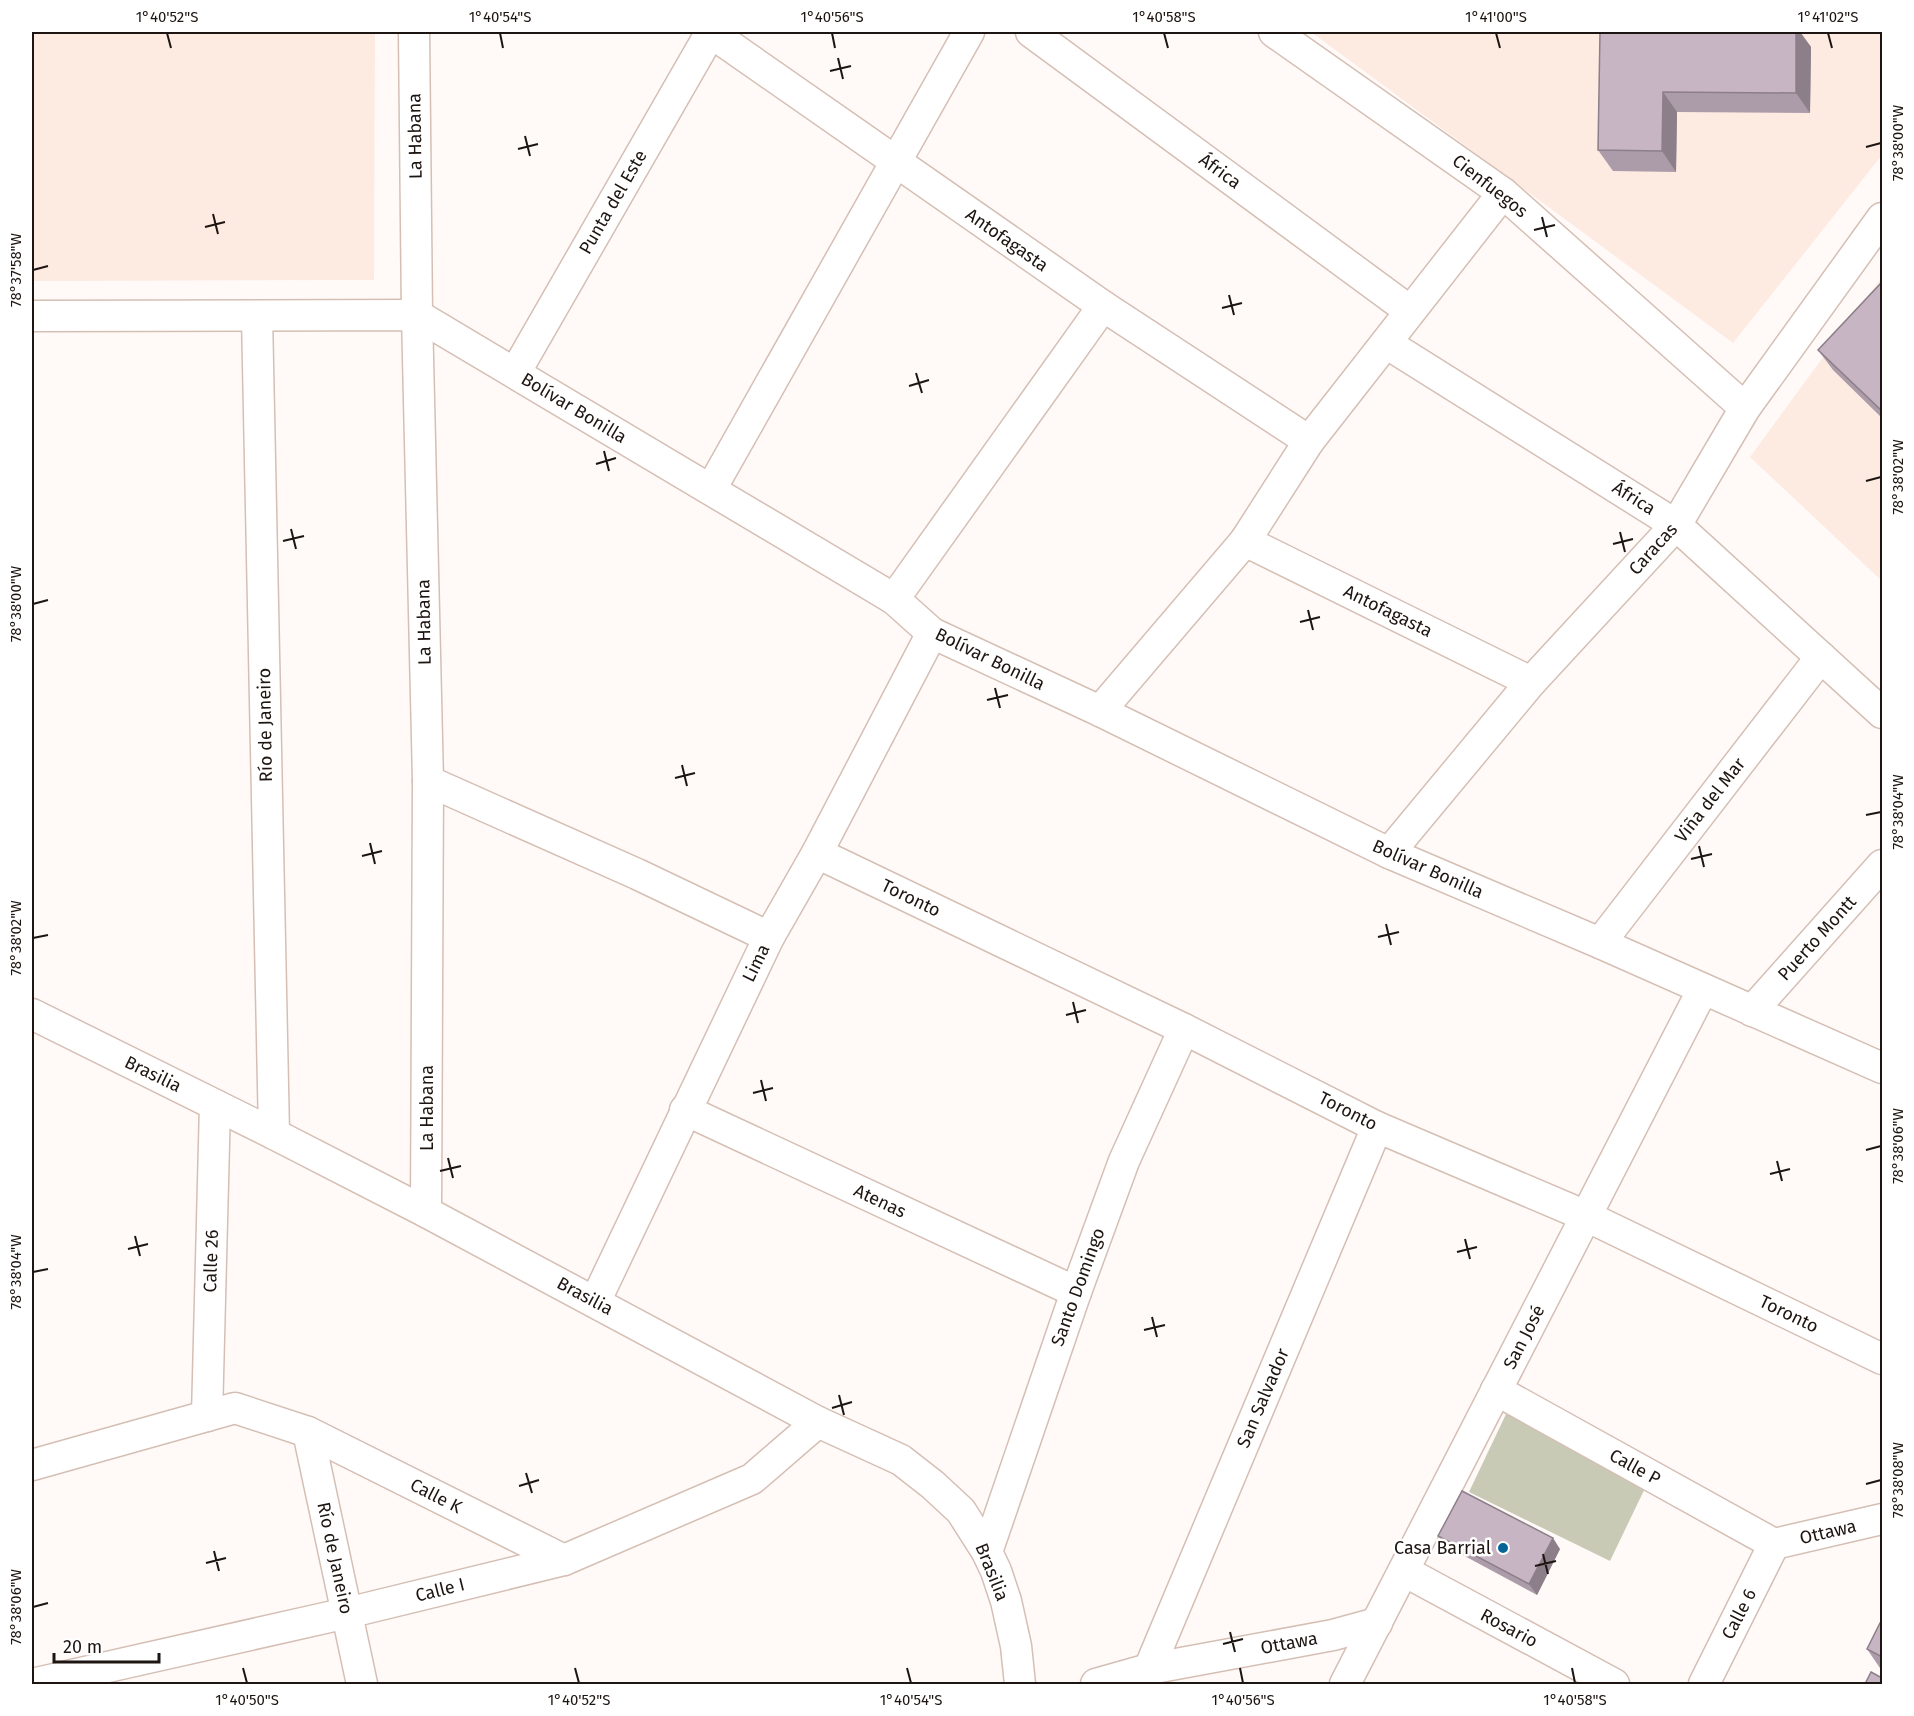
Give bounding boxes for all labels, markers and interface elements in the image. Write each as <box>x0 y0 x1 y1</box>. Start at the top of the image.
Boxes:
text: 1°40'52"S <box>136 8 198 26</box>
text: 1°40'54"S <box>469 8 531 26</box>
text: 1°40'56"S <box>800 8 864 26</box>
text: 1°40'58"S <box>1132 8 1196 26</box>
text: 1°41'00"S <box>1465 8 1527 26</box>
text: 1°41'02"S <box>1798 8 1858 26</box>
street label: La Habana <box>403 93 427 179</box>
text: 78°38'00"W <box>1889 104 1907 181</box>
street label: Punta del Este <box>574 146 652 258</box>
street label: África <box>1195 148 1246 194</box>
street label: Cienfuegos <box>1448 150 1532 222</box>
street label: Antofagasta <box>961 203 1053 277</box>
text: 78°37'58"W <box>7 232 25 307</box>
street label: Bolívar Bonilla <box>517 368 631 448</box>
text: 78°38'02"W <box>1889 439 1907 515</box>
street label: África <box>1608 475 1660 520</box>
street label: Caracas <box>1624 519 1682 579</box>
text: 78°38'00"W <box>7 565 25 642</box>
street label: La Habana <box>412 579 436 665</box>
street label: Antofagasta <box>1340 580 1436 642</box>
street label: Bolívar Bonilla <box>932 623 1048 695</box>
street label: Río de Janeiro <box>253 668 277 782</box>
street label: Viña del Mar <box>1670 753 1750 847</box>
text: 78°38'04"W <box>1889 774 1907 850</box>
street label: Bolívar Bonilla <box>1369 835 1487 903</box>
street label: Toronto <box>878 874 944 922</box>
street label: Puerto Montt <box>1773 891 1861 985</box>
text: 78°38'02"W <box>7 900 25 976</box>
street label: Lima <box>738 941 774 985</box>
street label: Brasilia <box>121 1051 185 1097</box>
street label: La Habana <box>416 1065 438 1151</box>
street label: Toronto <box>1315 1087 1381 1135</box>
text: 78°38'06"W <box>1889 1108 1907 1184</box>
street label: Atenas <box>850 1179 910 1223</box>
street label: Santo Domingo <box>1046 1225 1110 1349</box>
street label: Calle 26 <box>199 1229 223 1293</box>
text: 78°38'04"W <box>7 1234 25 1310</box>
street label: Brasilia <box>553 1272 617 1320</box>
street label: Toronto <box>1756 1290 1822 1338</box>
street label: San José <box>1499 1301 1549 1373</box>
street label: San Salvador <box>1232 1345 1294 1451</box>
text: 78°38'08"W <box>1889 1441 1907 1518</box>
street label: Calle P <box>1606 1444 1664 1490</box>
street label: Calle K <box>406 1474 466 1518</box>
street label: Río de Janeiro <box>312 1500 358 1616</box>
street label: Ottawa <box>1798 1515 1858 1549</box>
place label: Casa Barrial <box>1394 1537 1491 1559</box>
street label: Brasilia <box>970 1540 1014 1604</box>
marker: Casa Barrial <box>1496 1541 1510 1555</box>
text: 78°38'06"W <box>7 1569 25 1645</box>
street label: Calle I <box>413 1573 467 1607</box>
street label: Calle 6 <box>1717 1585 1761 1643</box>
street label: Rosario <box>1477 1604 1541 1652</box>
scale bar <box>54 1626 159 1664</box>
street label: Ottawa <box>1259 1627 1319 1659</box>
text: 20 m <box>63 1636 102 1658</box>
text: 1°40'50"S <box>215 1691 279 1709</box>
text: 1°40'52"S <box>548 1691 610 1709</box>
text: 1°40'54"S <box>880 1691 942 1709</box>
text: 1°40'56"S <box>1211 1691 1275 1709</box>
text: 1°40'58"S <box>1543 1691 1607 1709</box>

